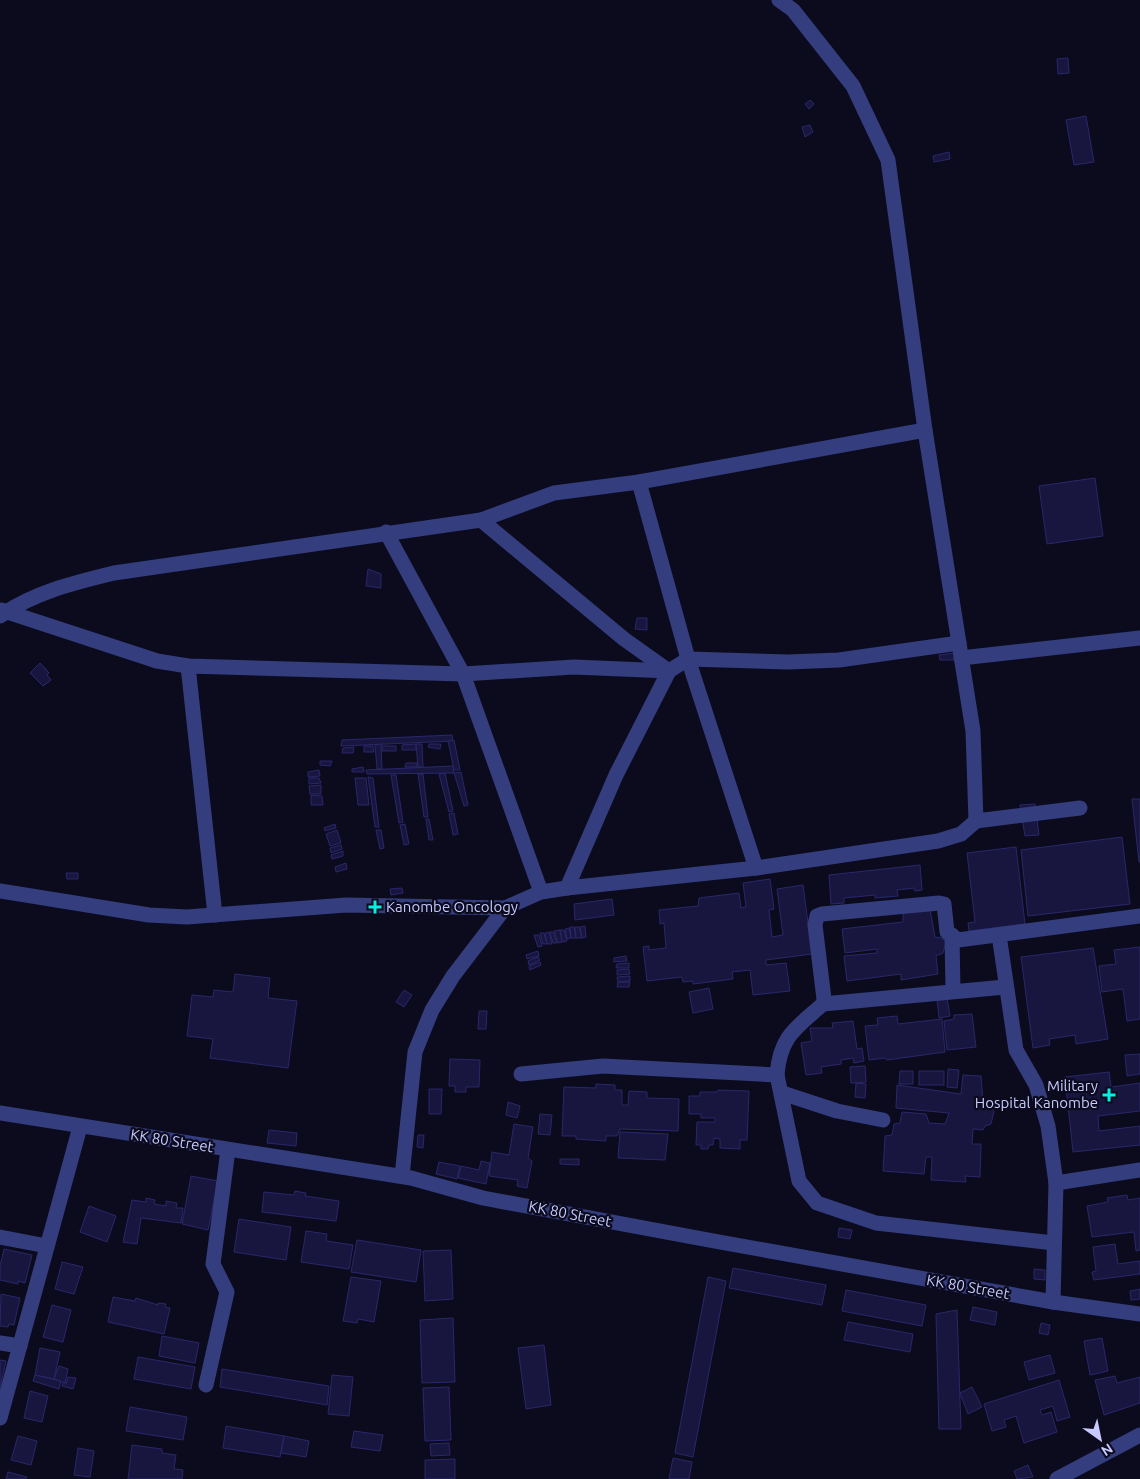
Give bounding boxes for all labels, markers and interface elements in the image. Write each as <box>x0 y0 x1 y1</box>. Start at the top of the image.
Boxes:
place label: Kanombe Oncology <box>386 898 518 915</box>
marker: Kanombe Oncology <box>368 900 382 914</box>
place label: Military Hospital Kanombe <box>975 1077 1098 1111</box>
marker: Military Hospital Kanombe <box>1102 1088 1116 1102</box>
street label: KK 80 Street <box>129 1126 215 1155</box>
street label: KK 80 Street <box>527 1197 613 1230</box>
street label: KK 80 Street <box>925 1271 1011 1302</box>
north arrow <box>1075 1414 1125 1464</box>
text: N <box>1098 1440 1116 1459</box>

